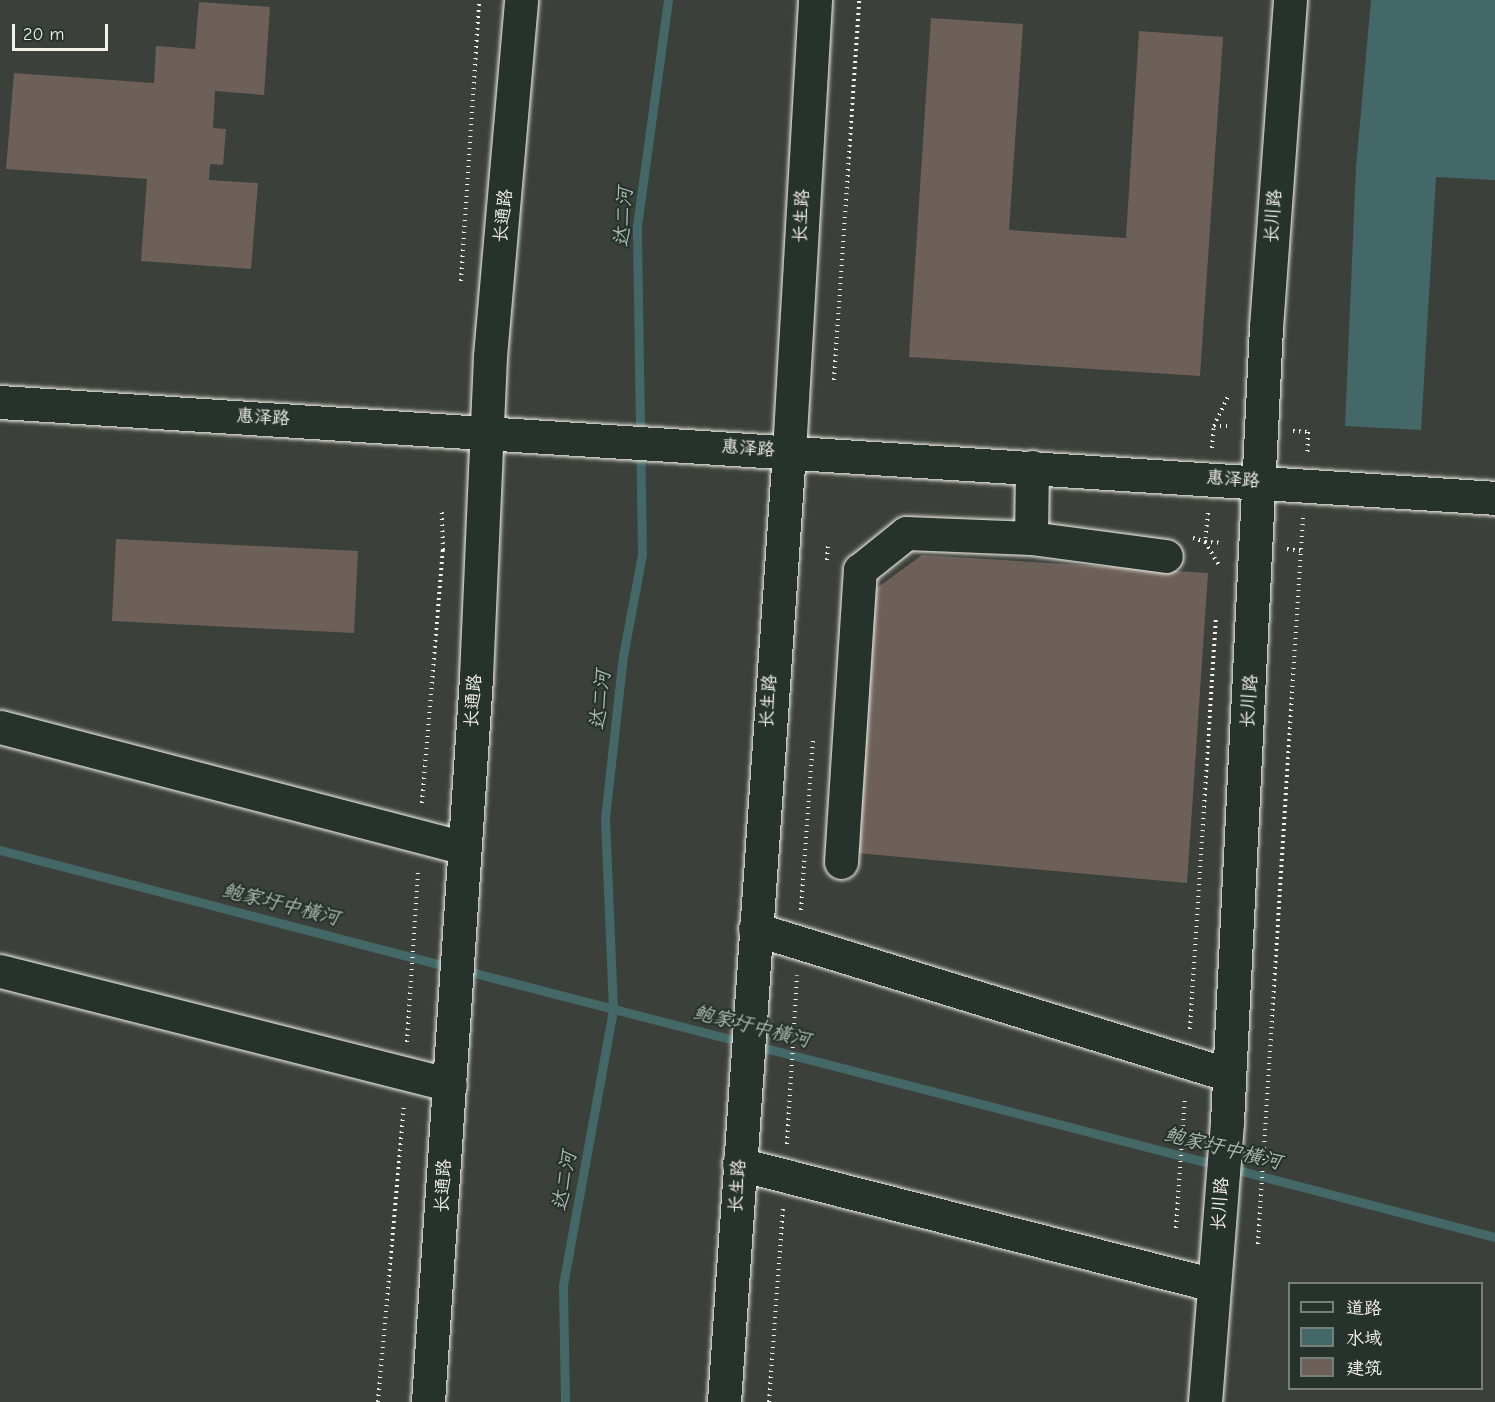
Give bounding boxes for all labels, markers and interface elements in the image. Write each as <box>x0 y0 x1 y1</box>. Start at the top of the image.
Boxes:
scale bar <box>15 12 111 50</box>
text: 20 m <box>23 24 64 45</box>
water label: 达二河 <box>609 186 637 248</box>
street label: 长通路 <box>490 188 518 244</box>
street label: 长生路 <box>790 188 814 244</box>
street label: 长川路 <box>1261 188 1287 244</box>
street label: 惠泽路 <box>235 406 291 430</box>
street label: 惠泽路 <box>720 436 776 462</box>
street label: 惠泽路 <box>1205 467 1261 493</box>
water label: 达二河 <box>585 669 615 731</box>
street label: 长通路 <box>461 673 487 729</box>
street label: 长生路 <box>756 673 782 729</box>
street label: 长川路 <box>1237 673 1263 729</box>
water label: 鲍家圩中横河 <box>220 878 342 930</box>
water label: 鲍家圩中横河 <box>691 1000 813 1052</box>
water label: 鲍家圩中横河 <box>1162 1122 1284 1174</box>
water label: 达二河 <box>547 1149 581 1213</box>
street label: 长通路 <box>432 1158 456 1214</box>
street label: 长生路 <box>725 1158 751 1214</box>
street label: 长川路 <box>1208 1176 1234 1232</box>
legend <box>1288 1282 1483 1390</box>
text: 道路 <box>1346 1298 1382 1319</box>
text: 水域 <box>1346 1328 1382 1349</box>
text: 建筑 <box>1346 1358 1382 1379</box>

